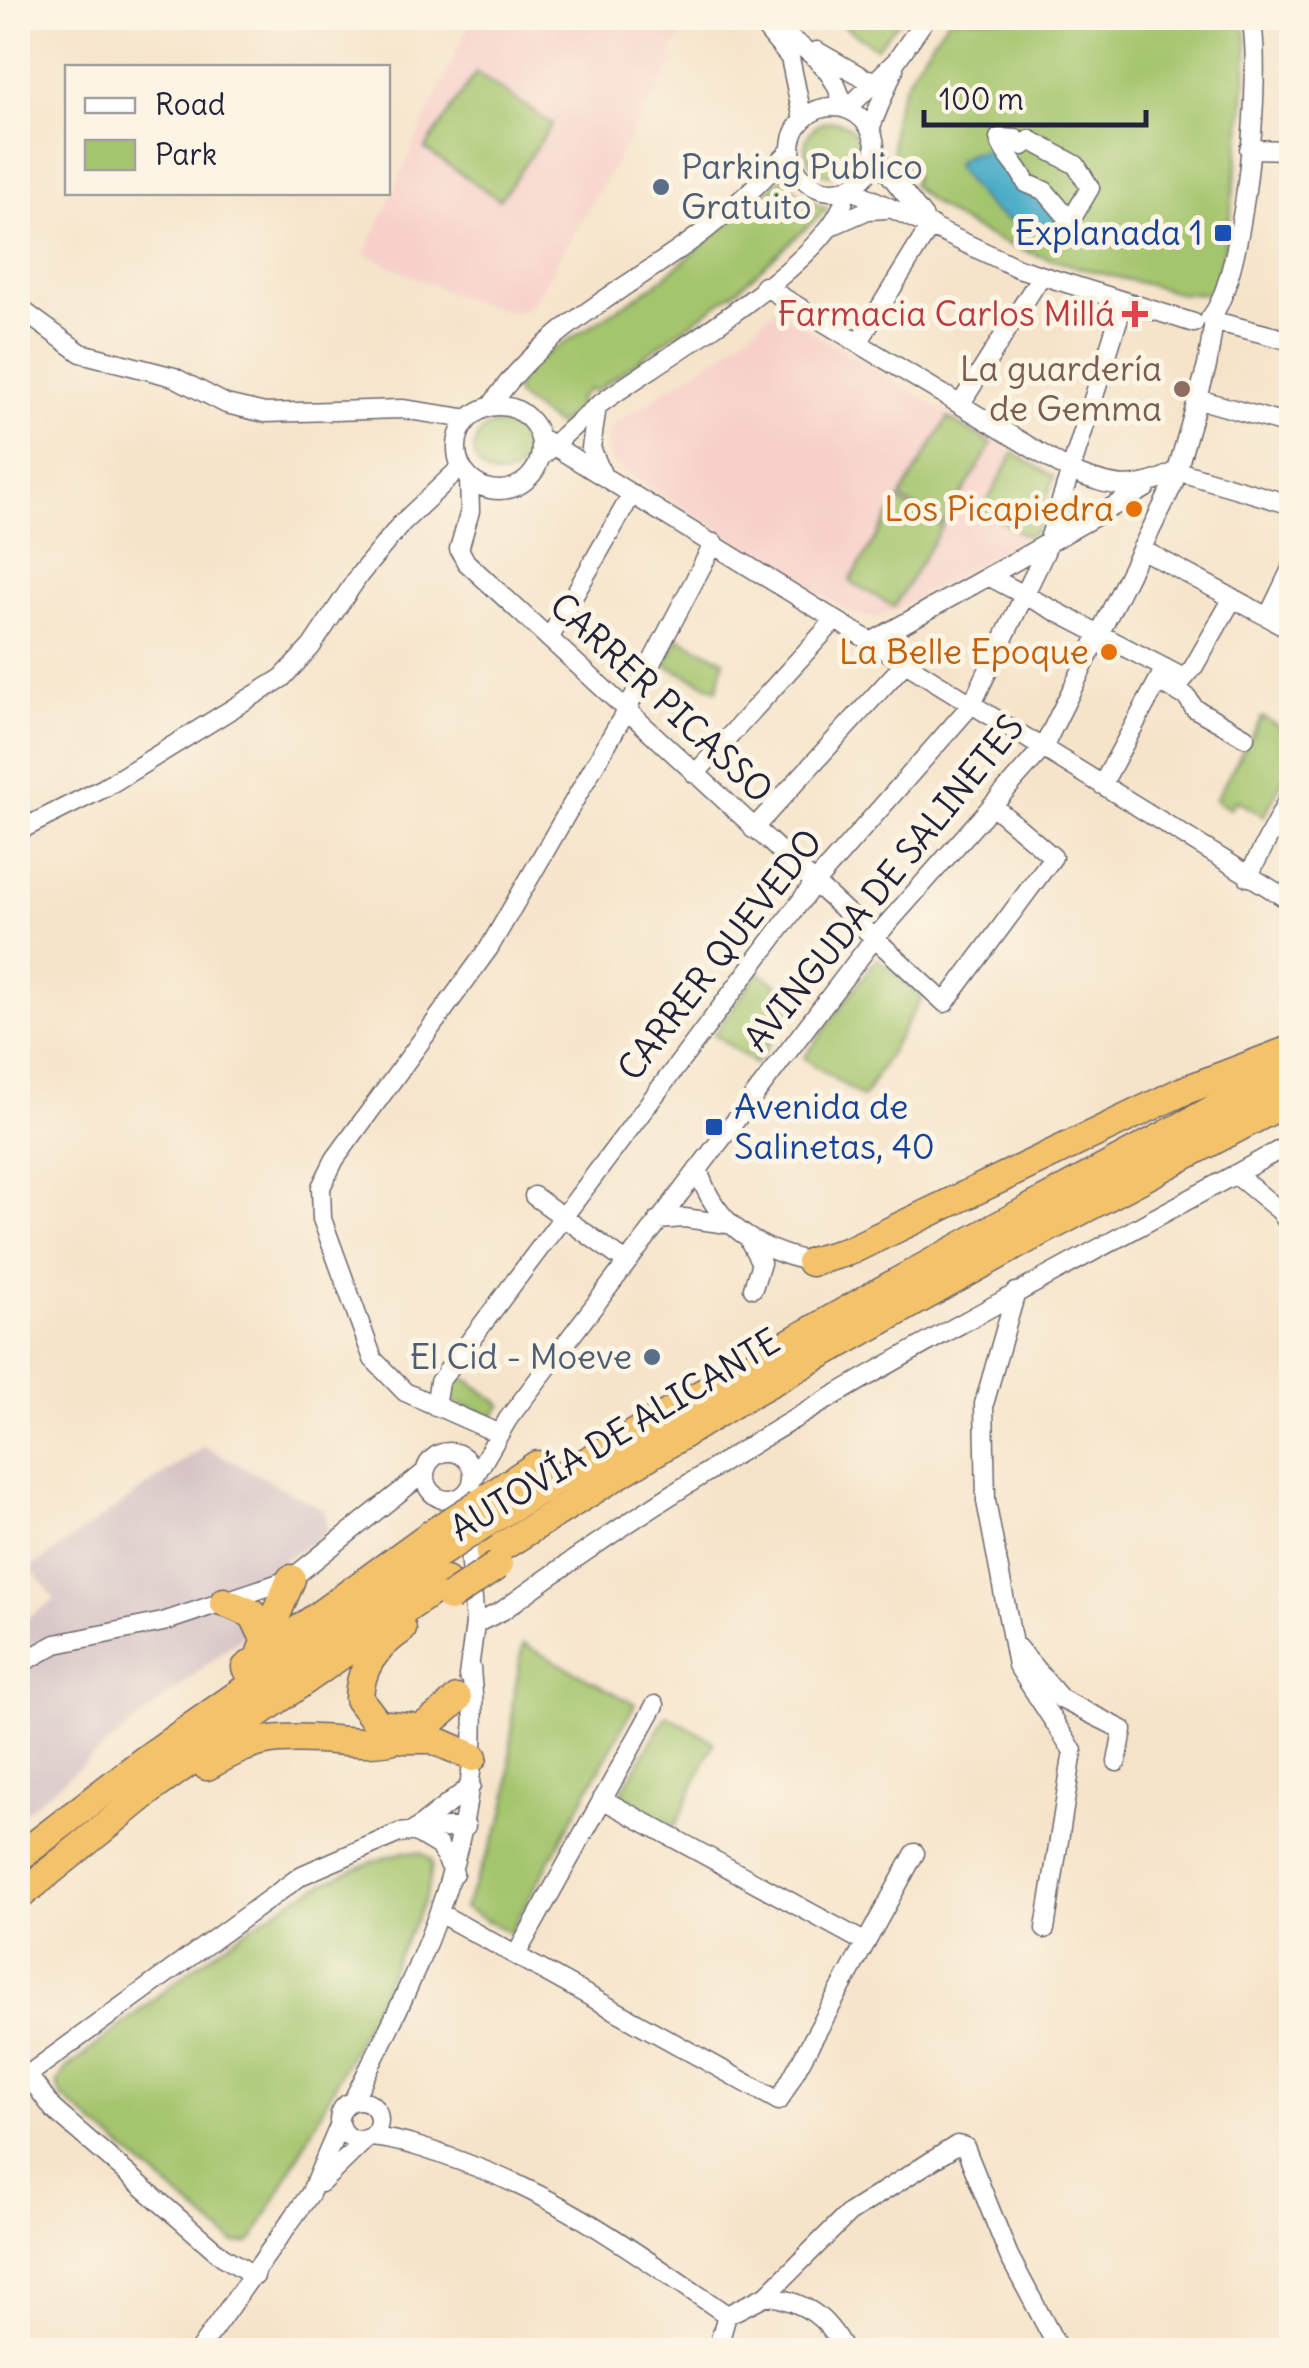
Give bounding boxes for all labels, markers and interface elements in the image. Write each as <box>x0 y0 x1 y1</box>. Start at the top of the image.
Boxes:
legend <box>65 65 390 195</box>
scale bar <box>924 65 1146 127</box>
text: 100 m <box>939 80 1024 118</box>
text: Road <box>155 85 225 123</box>
text: Park <box>155 135 217 173</box>
place label: Parking Publico Gratuito <box>681 144 923 228</box>
marker: Parking Publico Gratuito <box>650 176 672 198</box>
place label: Explanada 1 <box>1015 210 1203 254</box>
marker: Explanada 1 <box>1212 222 1234 244</box>
place label: Farmacia Carlos Millá <box>778 291 1115 335</box>
marker: Farmacia Carlos Millá <box>1124 303 1146 325</box>
place label: La guardería de Gemma <box>960 346 1162 430</box>
marker: La guardería de Gemma <box>1171 378 1193 400</box>
place label: Los Picapiedra <box>884 486 1114 530</box>
marker: Los Picapiedra <box>1123 498 1145 520</box>
street label: CARRER PICASSO <box>541 583 782 812</box>
place label: La Belle Epoque <box>839 629 1089 673</box>
marker: La Belle Epoque <box>1098 641 1120 663</box>
street label: AVINGUDA DE SALINETES <box>734 705 1033 1060</box>
street label: CARRER QUEVEDO <box>608 820 831 1089</box>
place label: Avenida de Salinetas, 40 <box>734 1084 935 1168</box>
marker: Avenida de Salinetas, 40 <box>703 1116 725 1138</box>
street label: AUTOVÍA DE ALICANTE <box>442 1318 787 1550</box>
place label: El Cid - Moeve <box>410 1334 632 1378</box>
marker: El Cid - Moeve <box>641 1346 663 1368</box>

